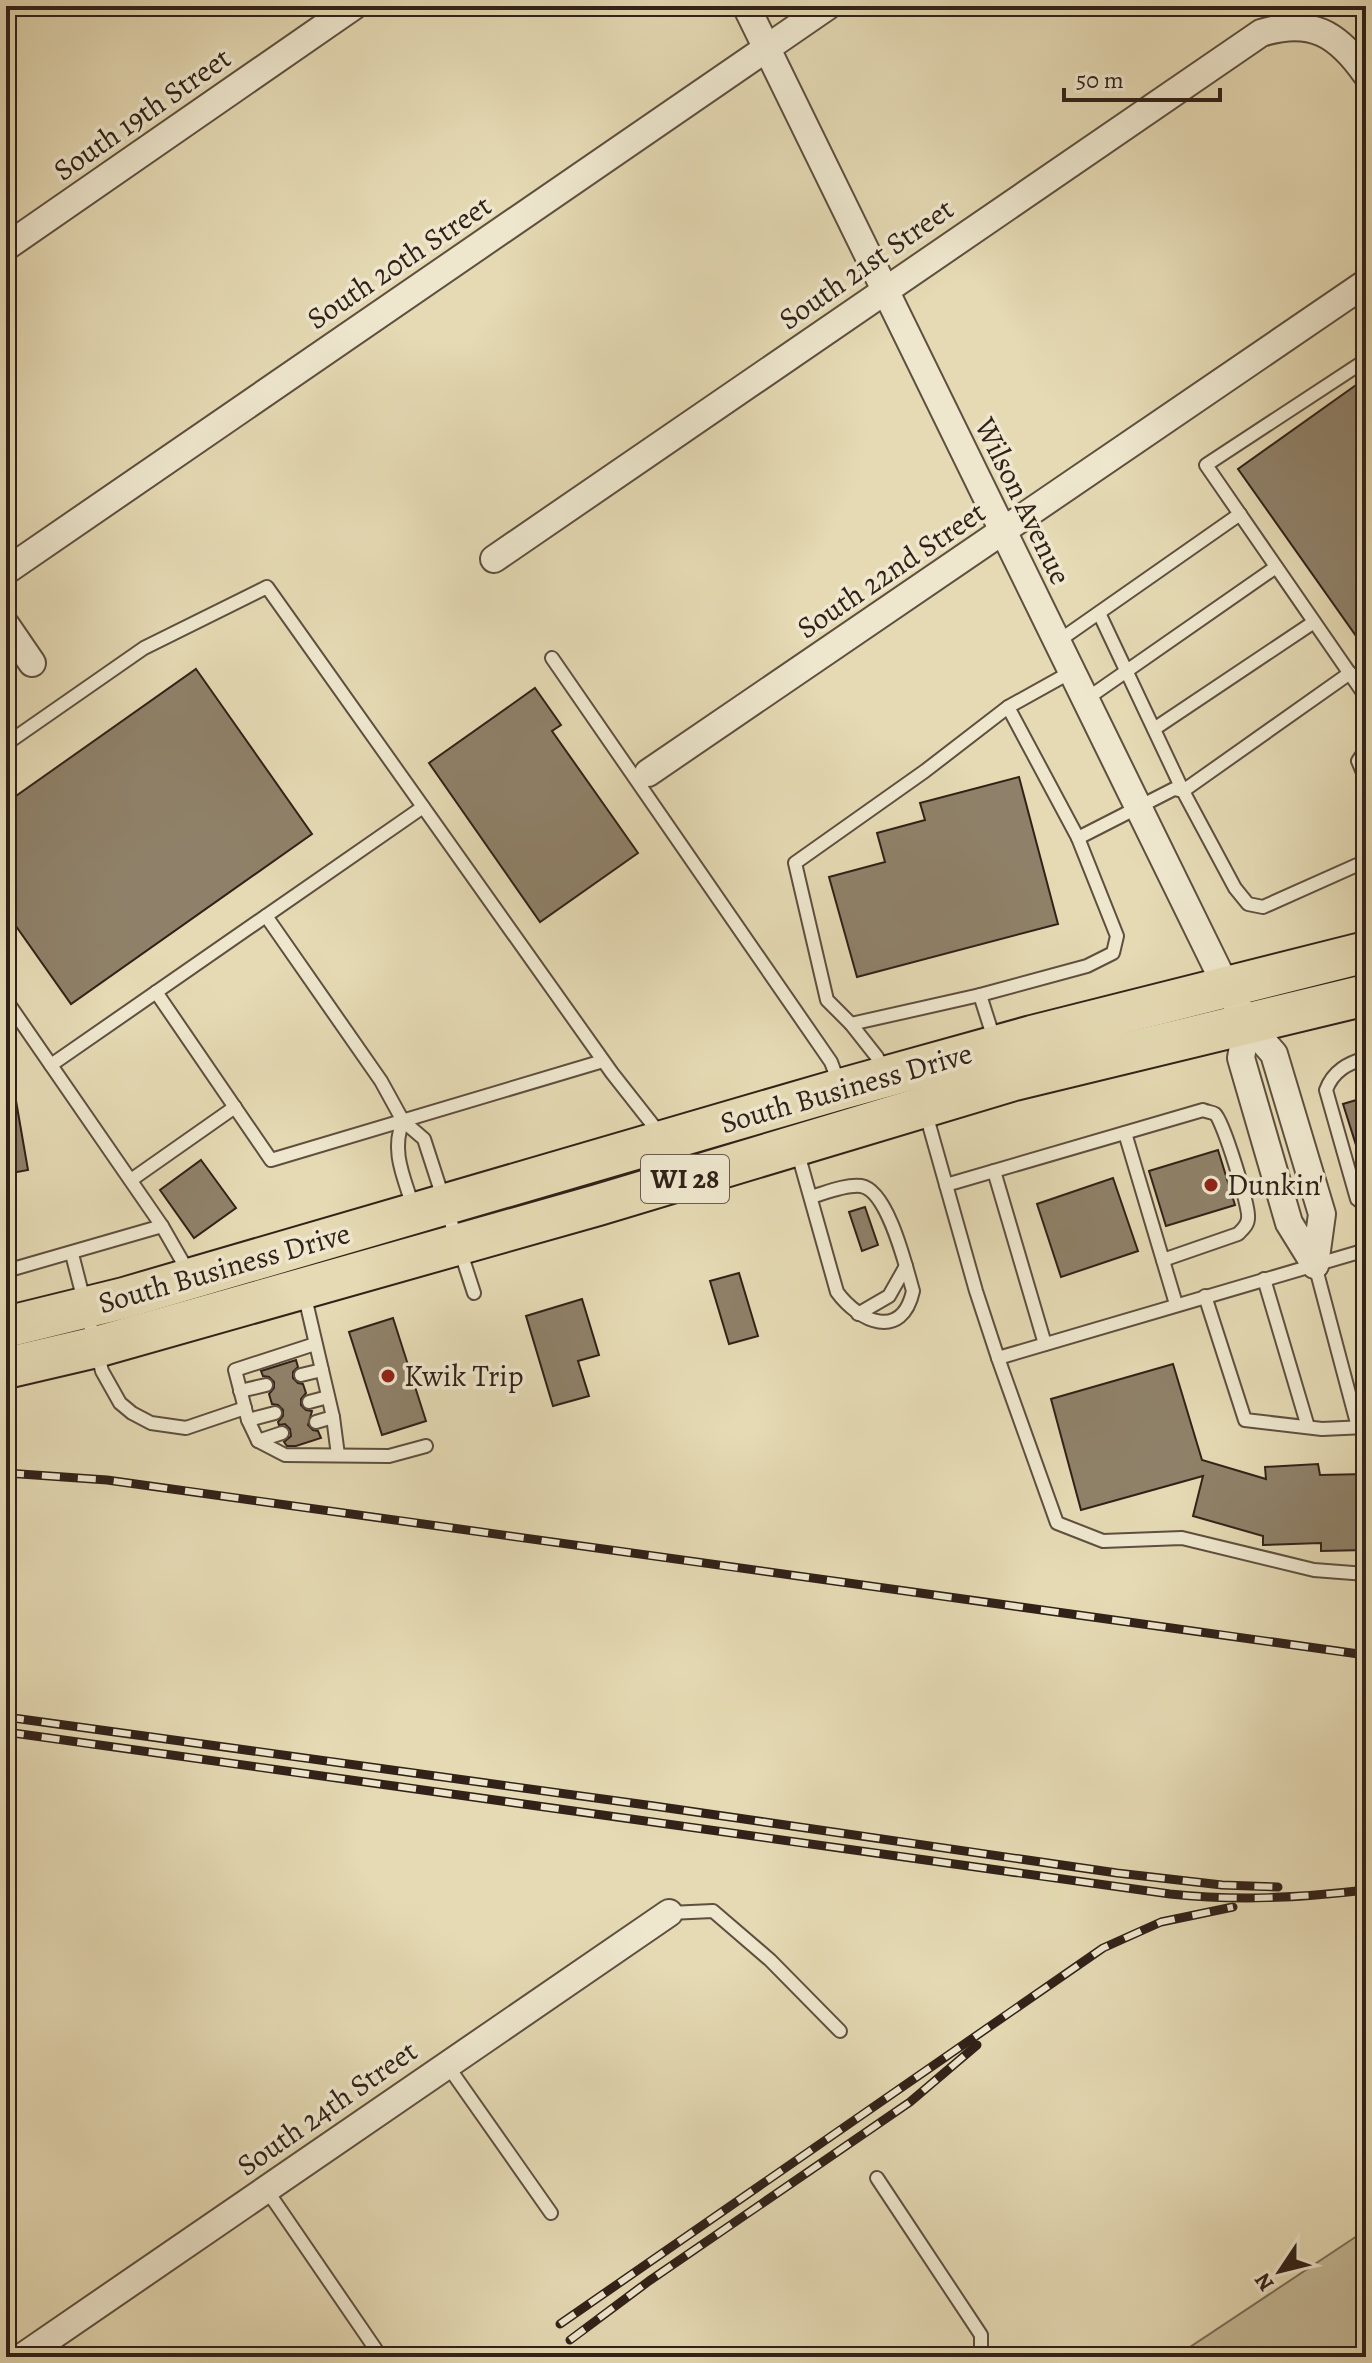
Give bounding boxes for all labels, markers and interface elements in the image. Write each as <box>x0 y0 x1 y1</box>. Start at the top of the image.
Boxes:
street label: South 19th Street <box>45 38 239 190</box>
scale bar <box>1064 52 1220 102</box>
text: 50 m <box>1076 64 1124 96</box>
street label: South 20th Street <box>299 185 499 338</box>
street label: South 21st Street <box>771 189 961 339</box>
street label: Wilson Avenue <box>965 410 1081 591</box>
street label: South 22nd Street <box>789 492 993 648</box>
street label: South Business Drive <box>715 1033 977 1143</box>
road number: WI 28 <box>641 1155 729 1203</box>
place label: Dunkin' <box>1227 1165 1323 1205</box>
marker: Dunkin' <box>1202 1176 1220 1194</box>
street label: South Business Drive <box>93 1213 355 1323</box>
place label: Kwik Trip <box>404 1356 524 1396</box>
marker: Kwik Trip <box>379 1367 397 1385</box>
street label: South 24th Street <box>229 2031 425 2185</box>
north arrow <box>1240 2231 1320 2311</box>
text: N <box>1248 2267 1281 2297</box>

